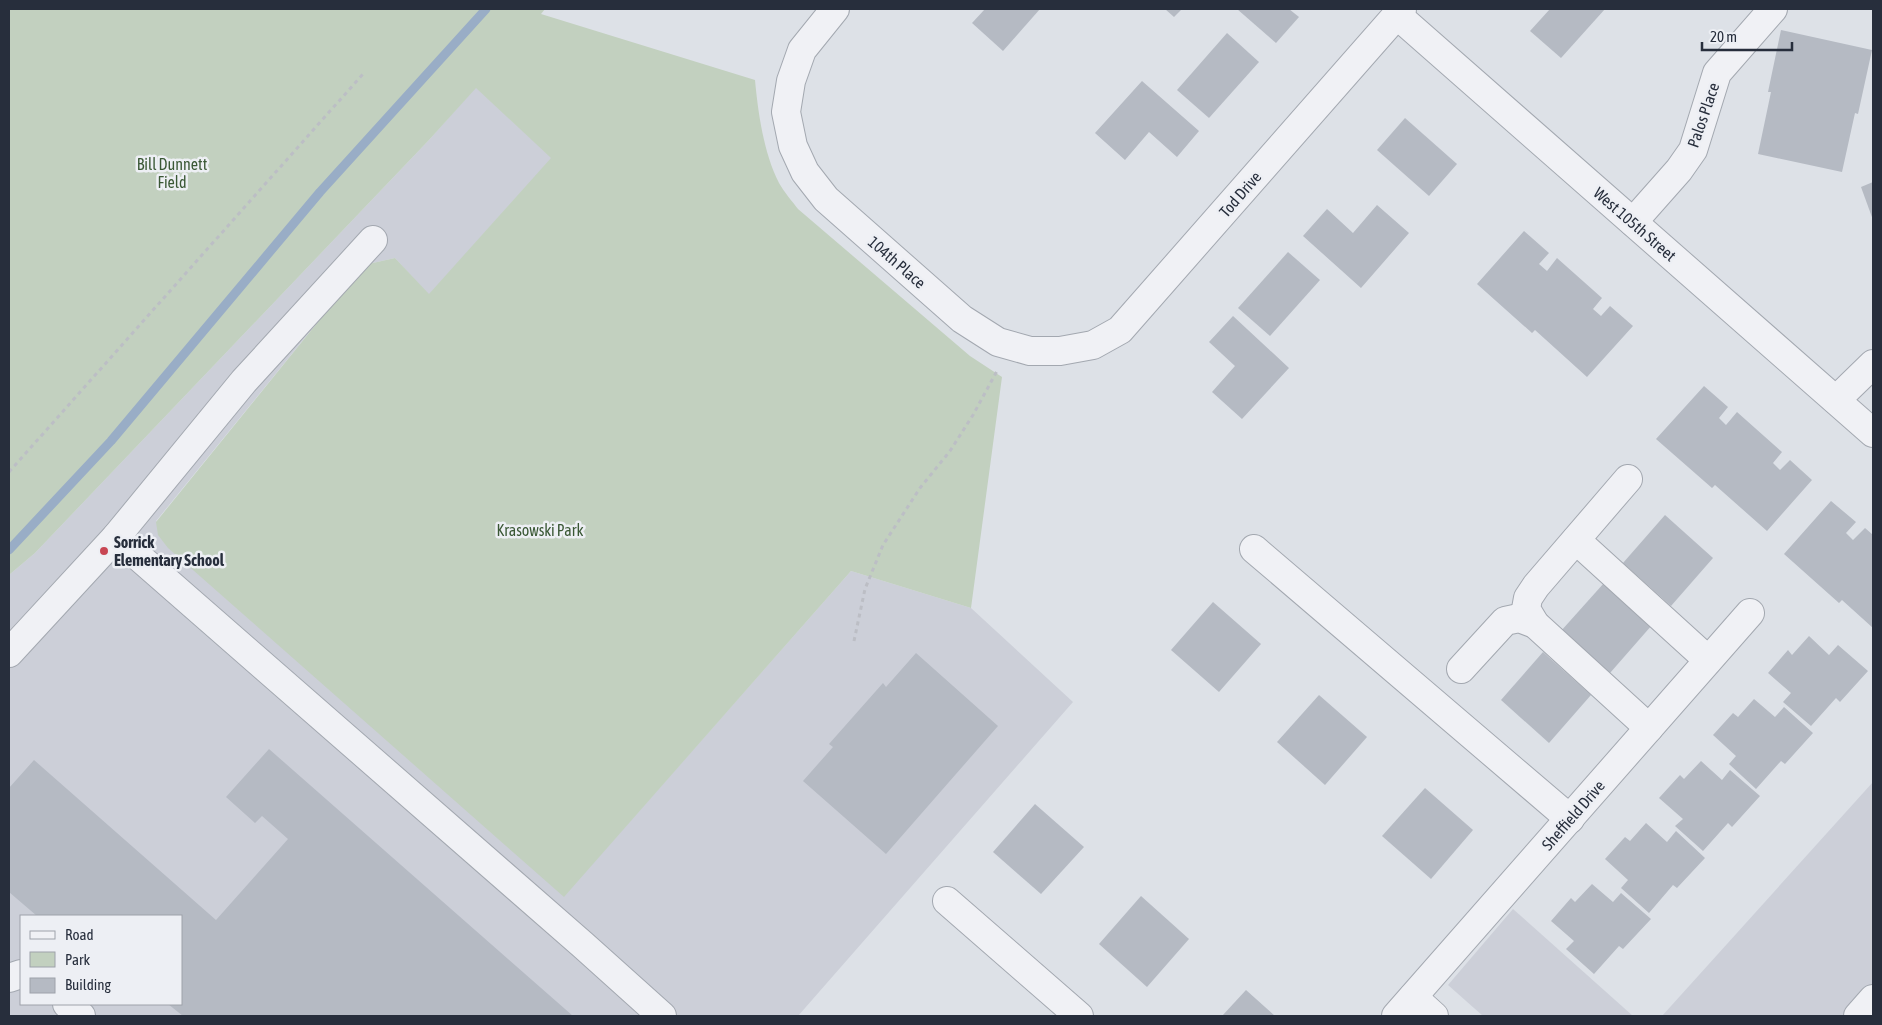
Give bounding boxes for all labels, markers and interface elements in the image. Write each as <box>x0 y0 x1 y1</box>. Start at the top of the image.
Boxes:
scale bar <box>1702 20 1792 52</box>
text: 20 m <box>1710 28 1737 45</box>
street label: Palos Place <box>1684 80 1722 150</box>
park label: Bill Dunnett Field <box>137 155 208 191</box>
street label: Tod Drive <box>1215 168 1265 220</box>
street label: West 105th Street <box>1590 183 1680 265</box>
street label: 104th Place <box>865 232 929 292</box>
park label: Krasowski Park <box>496 521 584 539</box>
place label: Sorrick Elementary School <box>114 533 225 569</box>
marker: Sorrick Elementary School <box>98 545 110 557</box>
street label: Sheffield Drive <box>1538 777 1608 853</box>
legend <box>20 915 182 1005</box>
text: Road <box>65 926 94 943</box>
text: Park <box>65 951 90 968</box>
text: Building <box>65 976 111 993</box>

